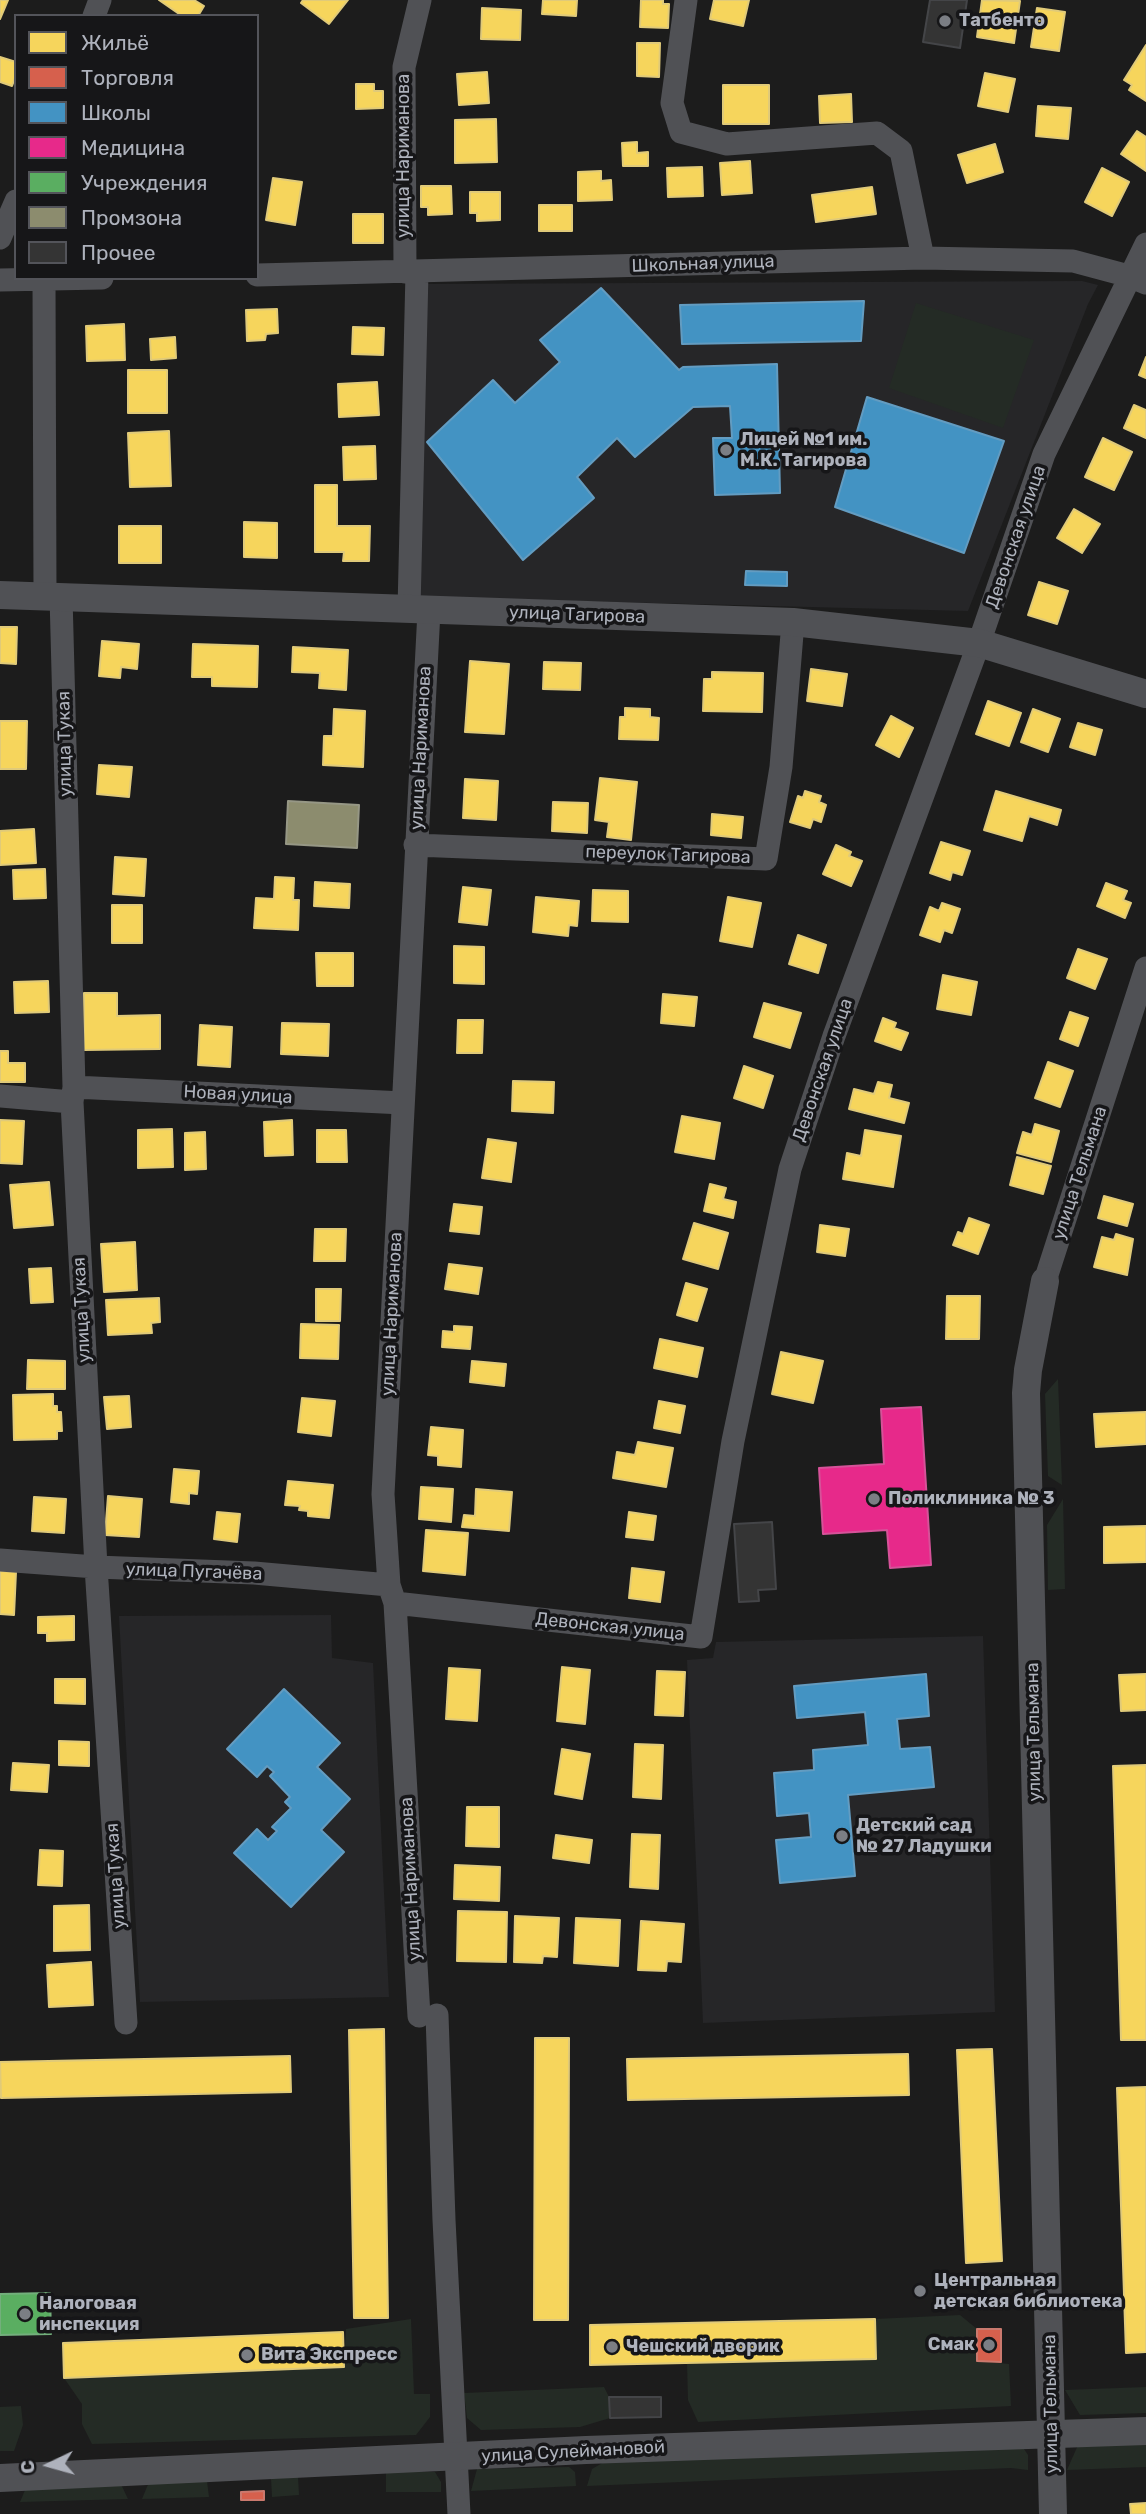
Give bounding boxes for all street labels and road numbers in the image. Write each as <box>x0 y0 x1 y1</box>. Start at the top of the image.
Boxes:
street label: улица Нариманова <box>393 74 415 238</box>
street label: Школьная улица <box>631 251 775 277</box>
street label: Девонская улица <box>981 463 1051 611</box>
street label: улица Тагирова <box>508 602 646 628</box>
street label: улица Нариманова <box>406 665 436 831</box>
street label: улица Тукая <box>53 691 77 797</box>
street label: переулок Тагирова <box>585 841 751 869</box>
street label: Девонская улица <box>788 996 858 1144</box>
street label: Новая улица <box>183 1081 293 1109</box>
street label: улица Тельмана <box>1048 1103 1112 1243</box>
street label: улица Нариманова <box>377 1231 407 1397</box>
street label: улица Тукая <box>68 1257 96 1363</box>
street label: улица Пугачёва <box>125 1559 263 1585</box>
street label: Девонская улица <box>534 1608 686 1646</box>
street label: улица Тельмана <box>1022 1662 1046 1802</box>
street label: улица Нариманова <box>396 1796 426 1962</box>
street label: улица Тукая <box>102 1822 130 1930</box>
street label: улица Тельмана <box>1039 2334 1063 2474</box>
street label: улица Сулеймановой <box>481 2436 665 2468</box>

